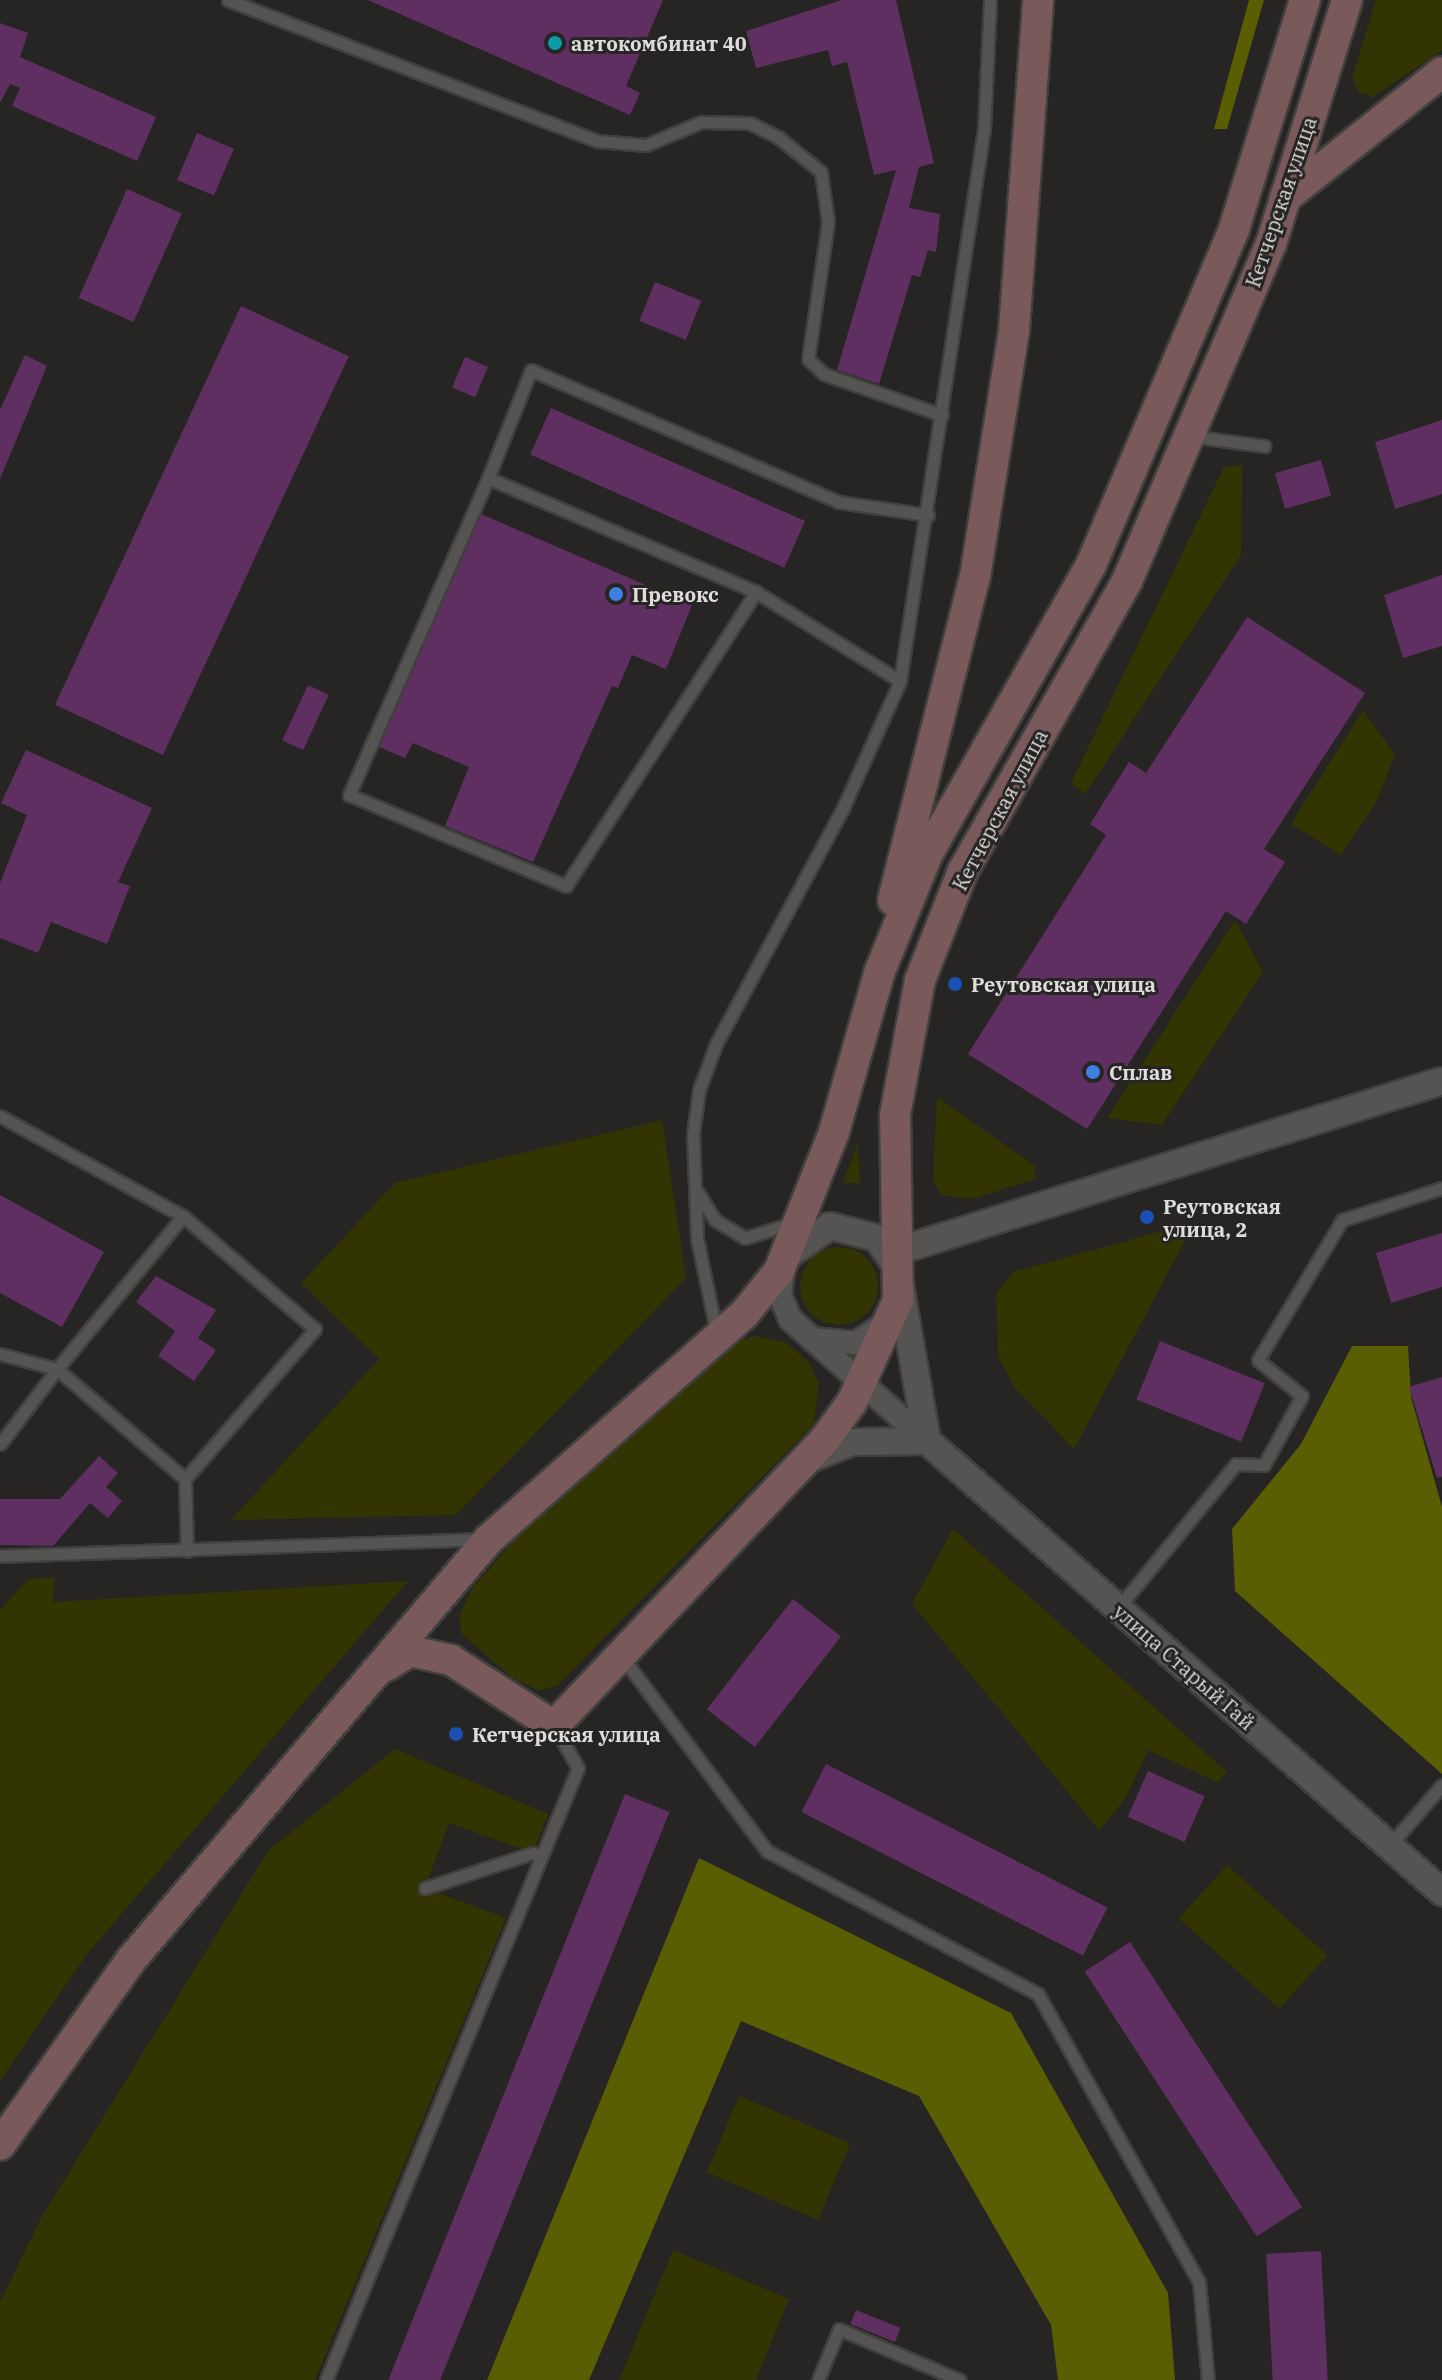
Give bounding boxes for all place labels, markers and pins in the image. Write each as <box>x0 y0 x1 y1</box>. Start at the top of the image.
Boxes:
place label: автокомбинат 40 <box>571 31 747 55</box>
marker: автокомбинат 40 <box>546 34 564 52</box>
place label: Превокс <box>632 582 719 606</box>
marker: Превокс <box>607 585 625 603</box>
place label: Реутовская улица <box>971 972 1156 996</box>
marker: Реутовская улица <box>946 975 964 993</box>
place label: Сплав <box>1109 1060 1172 1084</box>
marker: Сплав <box>1084 1063 1102 1081</box>
place label: Реутовская улица, 2 <box>1163 1194 1281 1241</box>
marker: Реутовская улица, 2 <box>1138 1208 1156 1226</box>
place label: Кетчерская улица <box>472 1722 661 1746</box>
marker: Кетчерская улица <box>447 1725 465 1743</box>

